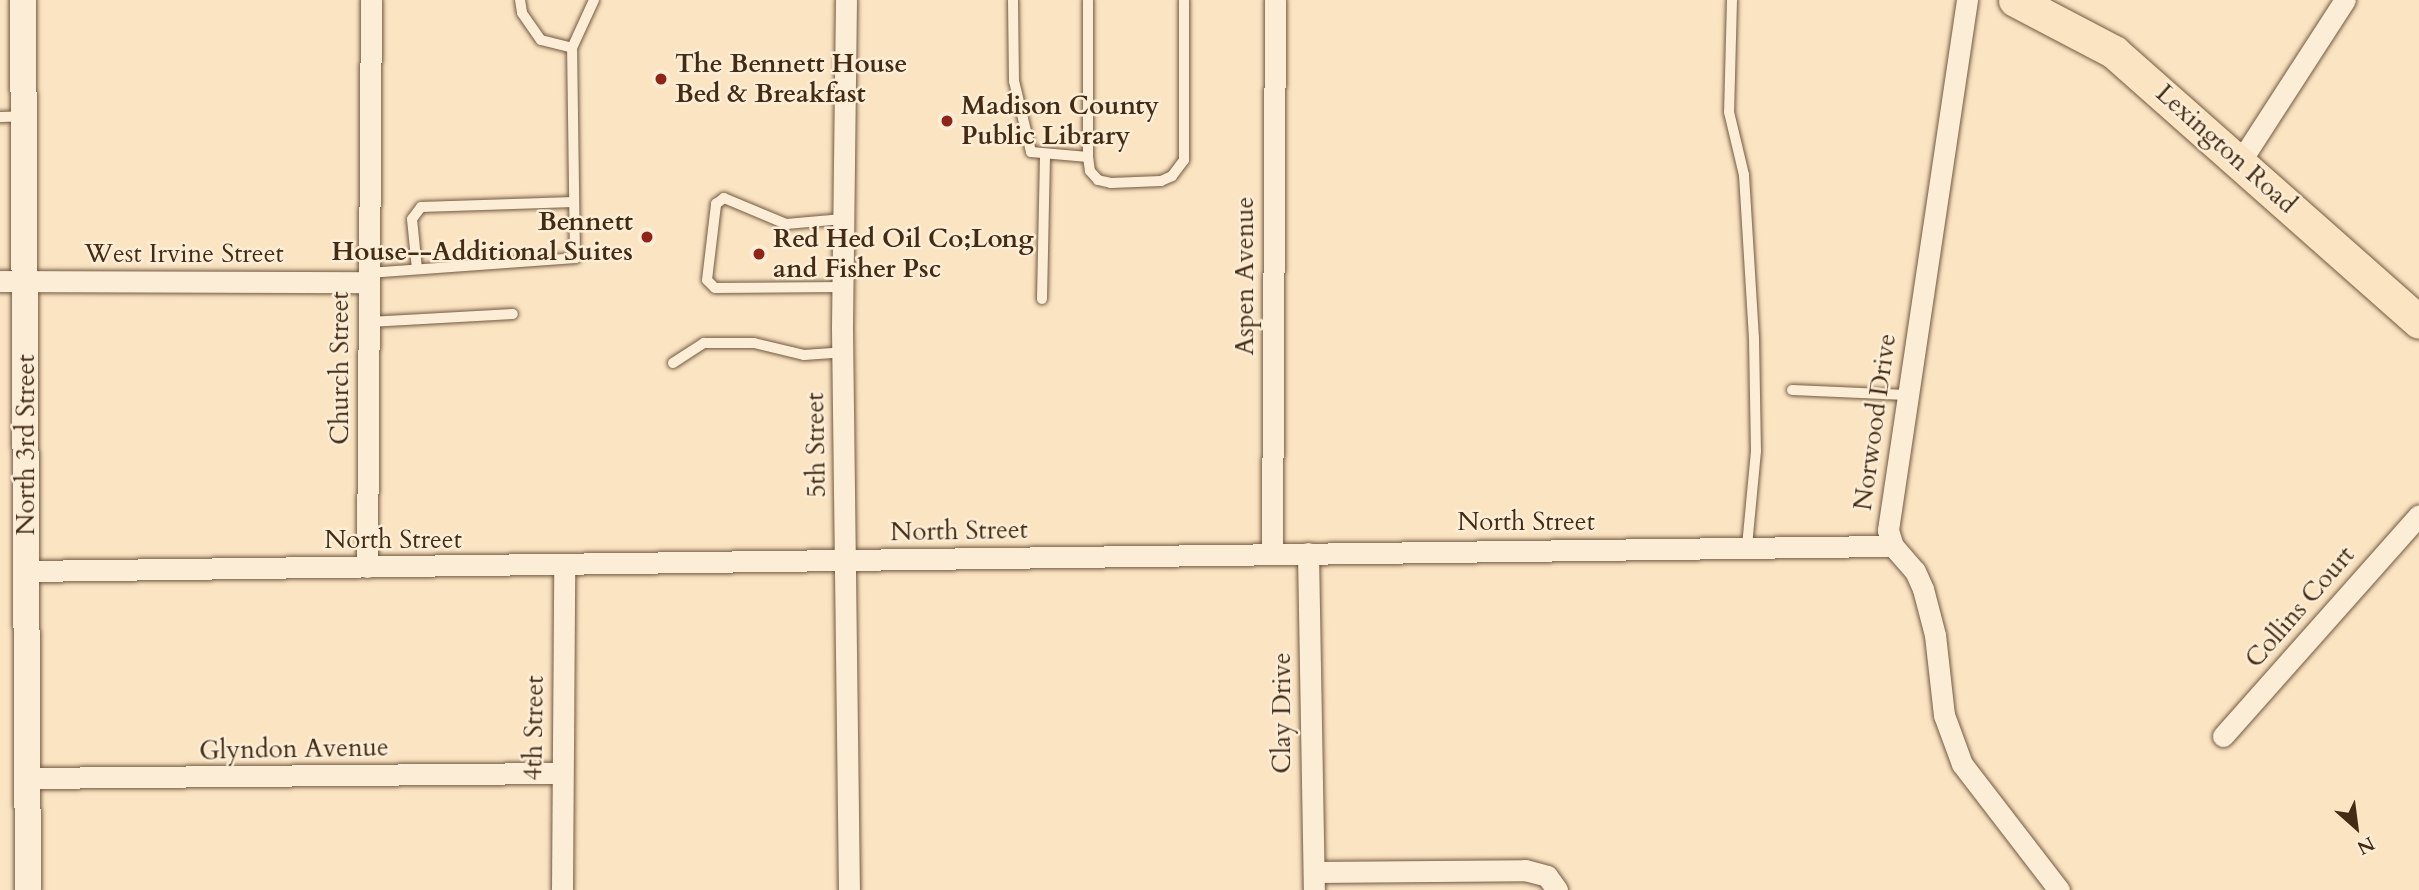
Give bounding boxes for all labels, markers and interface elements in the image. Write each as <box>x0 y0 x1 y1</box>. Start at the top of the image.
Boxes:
place label: The Bennett House Bed & Breakfast <box>675 48 907 110</box>
marker: The Bennett House Bed & Breakfast <box>653 71 669 87</box>
street label: Lexington Road <box>2149 78 2303 220</box>
place label: Madison County Public Library <box>961 90 1159 152</box>
marker: Madison County Public Library <box>939 113 955 129</box>
street label: Aspen Avenue <box>1229 197 1261 355</box>
place label: Bennett House--Additional Suites <box>331 206 633 268</box>
place label: Red Hed Oil Co;Long and Fisher Psc <box>773 223 1034 284</box>
marker: Bennett House--Additional Suites <box>639 229 655 245</box>
street label: West Irvine Street <box>84 238 284 270</box>
marker: Red Hed Oil Co;Long and Fisher Psc <box>751 246 767 262</box>
street label: Church Street <box>324 291 356 445</box>
street label: Norwood Drive <box>1847 332 1903 512</box>
street label: North 3rd Street <box>10 354 42 536</box>
street label: 5th Street <box>799 392 833 498</box>
street label: North Street <box>1457 506 1595 538</box>
street label: North Street <box>890 514 1028 548</box>
street label: North Street <box>324 524 462 556</box>
street label: Collins Court <box>2239 540 2361 674</box>
street label: Clay Drive <box>1266 652 1298 774</box>
street label: 4th Street <box>517 675 551 781</box>
street label: Glyndon Avenue <box>199 732 389 766</box>
north arrow <box>2321 792 2391 862</box>
text: N <box>2352 830 2379 861</box>

